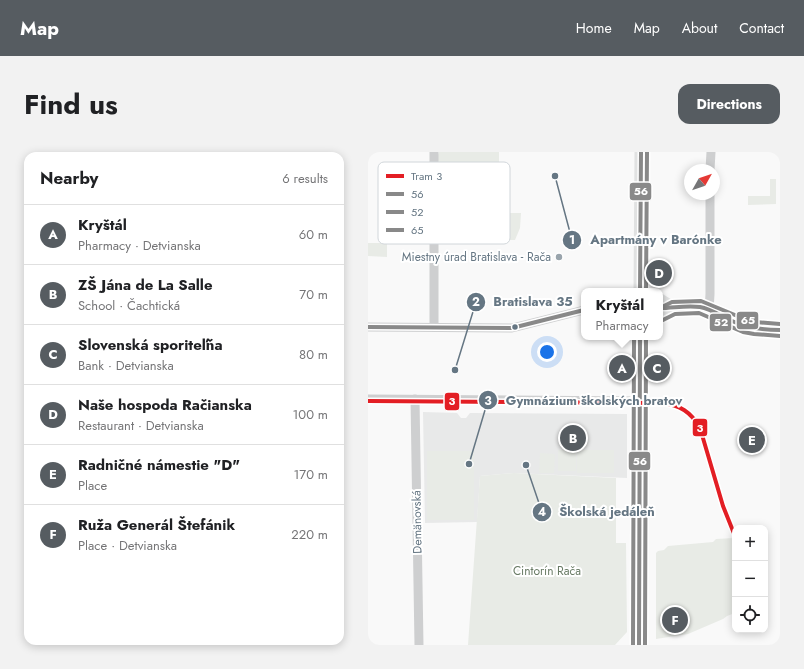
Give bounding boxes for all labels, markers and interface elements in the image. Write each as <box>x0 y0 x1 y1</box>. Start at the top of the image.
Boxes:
text: Map <box>20 15 59 42</box>
text: Home <box>576 18 612 38</box>
text: Map <box>634 18 660 38</box>
text: About <box>682 18 717 38</box>
text: Contact <box>739 18 784 38</box>
text: Find us <box>24 84 118 125</box>
button: Directions <box>678 84 780 124</box>
legend <box>378 162 510 244</box>
north arrow <box>684 164 720 200</box>
text: Nearby <box>40 166 98 190</box>
text: Tram 3 <box>411 168 442 184</box>
text: 6 results <box>282 169 328 188</box>
line badge: 56 <box>629 182 652 201</box>
text: 56 <box>634 183 648 199</box>
text: 56 <box>411 186 424 202</box>
text: 52 <box>411 204 423 220</box>
text: Kryštál <box>78 214 127 236</box>
text: 65 <box>411 222 424 238</box>
text: A <box>48 225 58 244</box>
text: 60 m <box>299 225 328 244</box>
callout: Apartmány v Barónke <box>562 227 730 252</box>
text: Apartmány v Barónke <box>589 230 722 249</box>
text: 1 <box>569 231 575 249</box>
text: Pharmacy · Detvianska <box>78 236 201 255</box>
place label: Miestny úrad Bratislava - Rača <box>402 248 551 266</box>
marker: Miestny úrad Bratislava - Rača <box>554 252 564 262</box>
pin: D <box>646 258 672 288</box>
text: ZŠ Jána de La Salle <box>78 274 213 296</box>
text: B <box>49 285 57 304</box>
text: 70 m <box>299 285 328 304</box>
popup <box>581 288 663 340</box>
callout: Bratislava 35 <box>466 289 581 314</box>
text: Bratislava 35 <box>493 292 573 311</box>
text: 2 <box>472 293 480 311</box>
text: Kryštál <box>596 294 644 316</box>
text: School · Čachtická <box>78 296 180 315</box>
line badge: 65 <box>736 311 759 330</box>
text: 65 <box>741 312 755 328</box>
line badge: 52 <box>709 313 732 332</box>
text: 52 <box>714 314 728 330</box>
text: Pharmacy <box>596 316 649 335</box>
unlabelled marker <box>510 322 520 332</box>
text: Slovenská sporiteľňa <box>78 334 222 356</box>
your location <box>537 342 557 362</box>
text: C <box>48 345 58 364</box>
text: 80 m <box>299 345 328 364</box>
pin: A <box>609 353 635 383</box>
pin: C <box>644 353 670 383</box>
text: Bank · Detvianska <box>78 356 174 375</box>
callout: Gymnázium školských bratov <box>478 388 691 413</box>
text: Gymnázium školských bratov <box>506 391 682 410</box>
line badge: 3 <box>444 392 460 411</box>
text: 3 <box>484 392 492 410</box>
text: 3 <box>449 393 456 409</box>
text: Naše hospoda Račianska <box>78 394 252 416</box>
text: D <box>48 405 58 424</box>
text: 100 m <box>293 405 328 424</box>
text: Restaurant · Detvianska <box>78 416 204 435</box>
line badge: 3 <box>692 418 708 437</box>
text: 3 <box>697 420 704 436</box>
pin: B <box>560 423 586 453</box>
pin: E <box>739 425 765 455</box>
line badge: 56 <box>628 451 651 471</box>
text: 56 <box>633 453 647 469</box>
text: Radničné námestie "D" <box>78 454 240 476</box>
text: E <box>49 465 57 484</box>
text: 170 m <box>293 465 328 484</box>
text: Place <box>78 476 107 495</box>
street label: Demänovská <box>407 490 427 554</box>
callout: Školská jedáleň <box>532 499 663 524</box>
text: Školská jedáleň <box>559 502 655 521</box>
text: 4 <box>538 503 546 521</box>
text: Ruža Generál Štefánik <box>78 514 235 536</box>
text: F <box>49 525 57 544</box>
text: 220 m <box>291 525 328 544</box>
map controls <box>732 525 768 633</box>
button: + <box>732 525 768 561</box>
text: Place · Detvianska <box>78 536 177 555</box>
button: − <box>732 561 768 597</box>
park label: Cintorín Rača <box>513 562 581 580</box>
button: locate <box>732 597 768 633</box>
pin: F <box>662 605 688 635</box>

